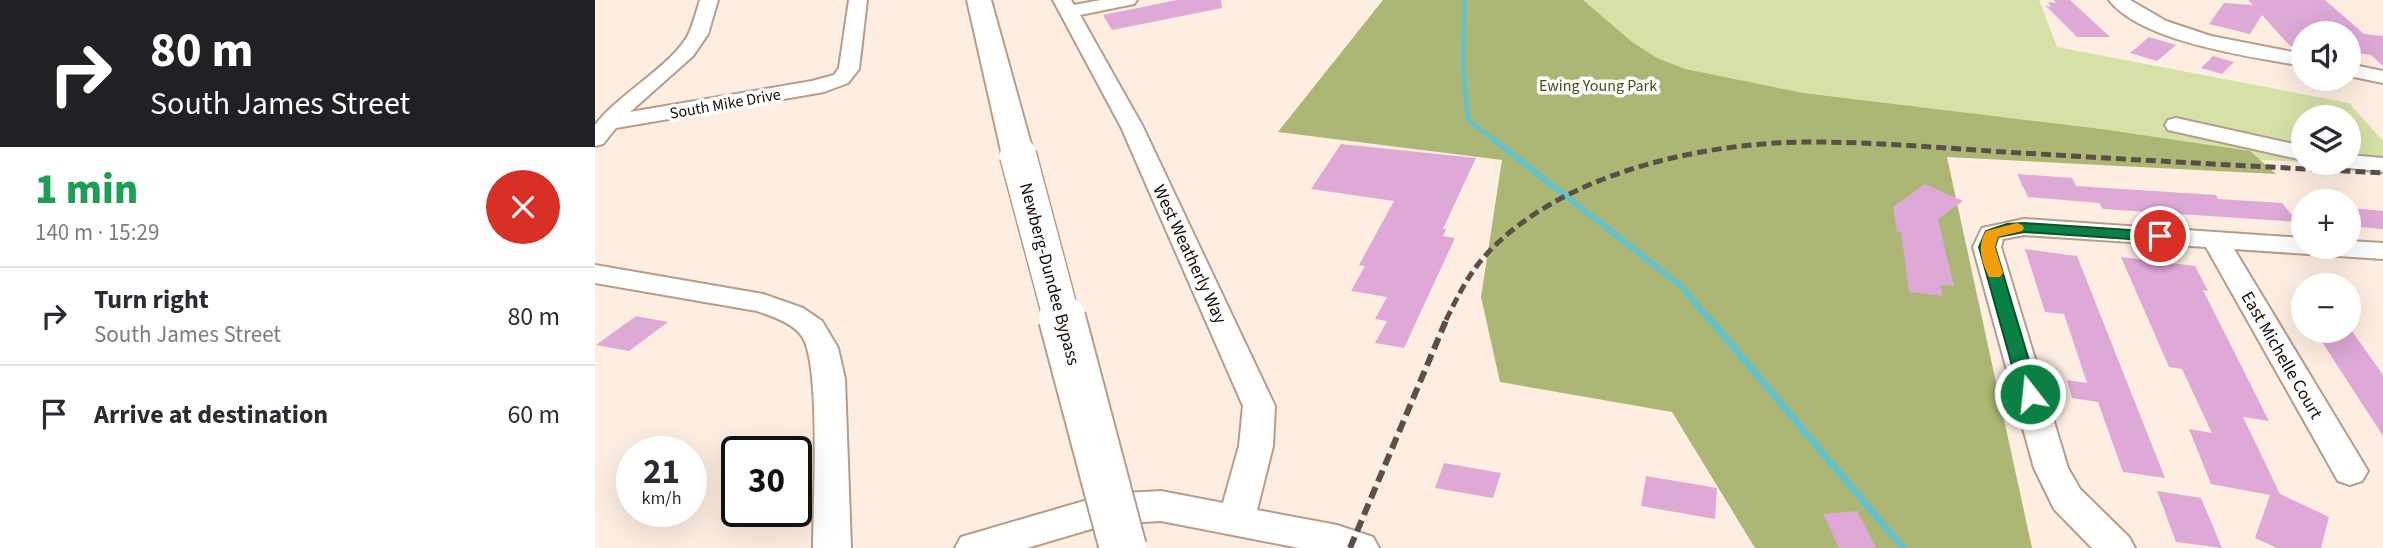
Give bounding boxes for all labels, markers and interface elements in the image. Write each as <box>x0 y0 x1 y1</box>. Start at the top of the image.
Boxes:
text: 80 m <box>150 16 254 86</box>
map controls <box>2291 21 2361 343</box>
button: sound <box>2291 21 2361 91</box>
icon: right <box>35 28 126 119</box>
park label: Ewing Young Park <box>1539 75 1657 97</box>
text: South James Street <box>150 81 410 127</box>
street label: South Mike Drive <box>668 83 782 125</box>
button: layers <box>2291 105 2361 175</box>
text: 1 min <box>35 160 138 220</box>
button: close <box>486 170 560 244</box>
street label: Newberg-Dundee Bypass <box>1013 180 1086 368</box>
street label: West Weatherly Way <box>1146 181 1233 328</box>
button: + <box>2291 189 2361 259</box>
pin <box>2130 206 2190 266</box>
text: 140 m · 15:29 <box>35 216 159 249</box>
icon: arrive <box>2141 217 2179 255</box>
button: − <box>2291 273 2361 343</box>
text: Turn right <box>94 281 209 318</box>
street label: East Michelle Court <box>2235 287 2328 424</box>
icon: right <box>35 297 73 335</box>
text: 80 m <box>507 298 560 335</box>
text: South James Street <box>94 318 281 351</box>
position arrow <box>1993 357 2067 431</box>
icon: arrive <box>35 395 73 433</box>
text: Arrive at destination <box>94 396 328 433</box>
text: 60 m <box>507 396 560 433</box>
speed limit sign: 30 <box>721 436 812 527</box>
text: 21 <box>643 447 680 497</box>
text: km/h <box>642 486 681 511</box>

